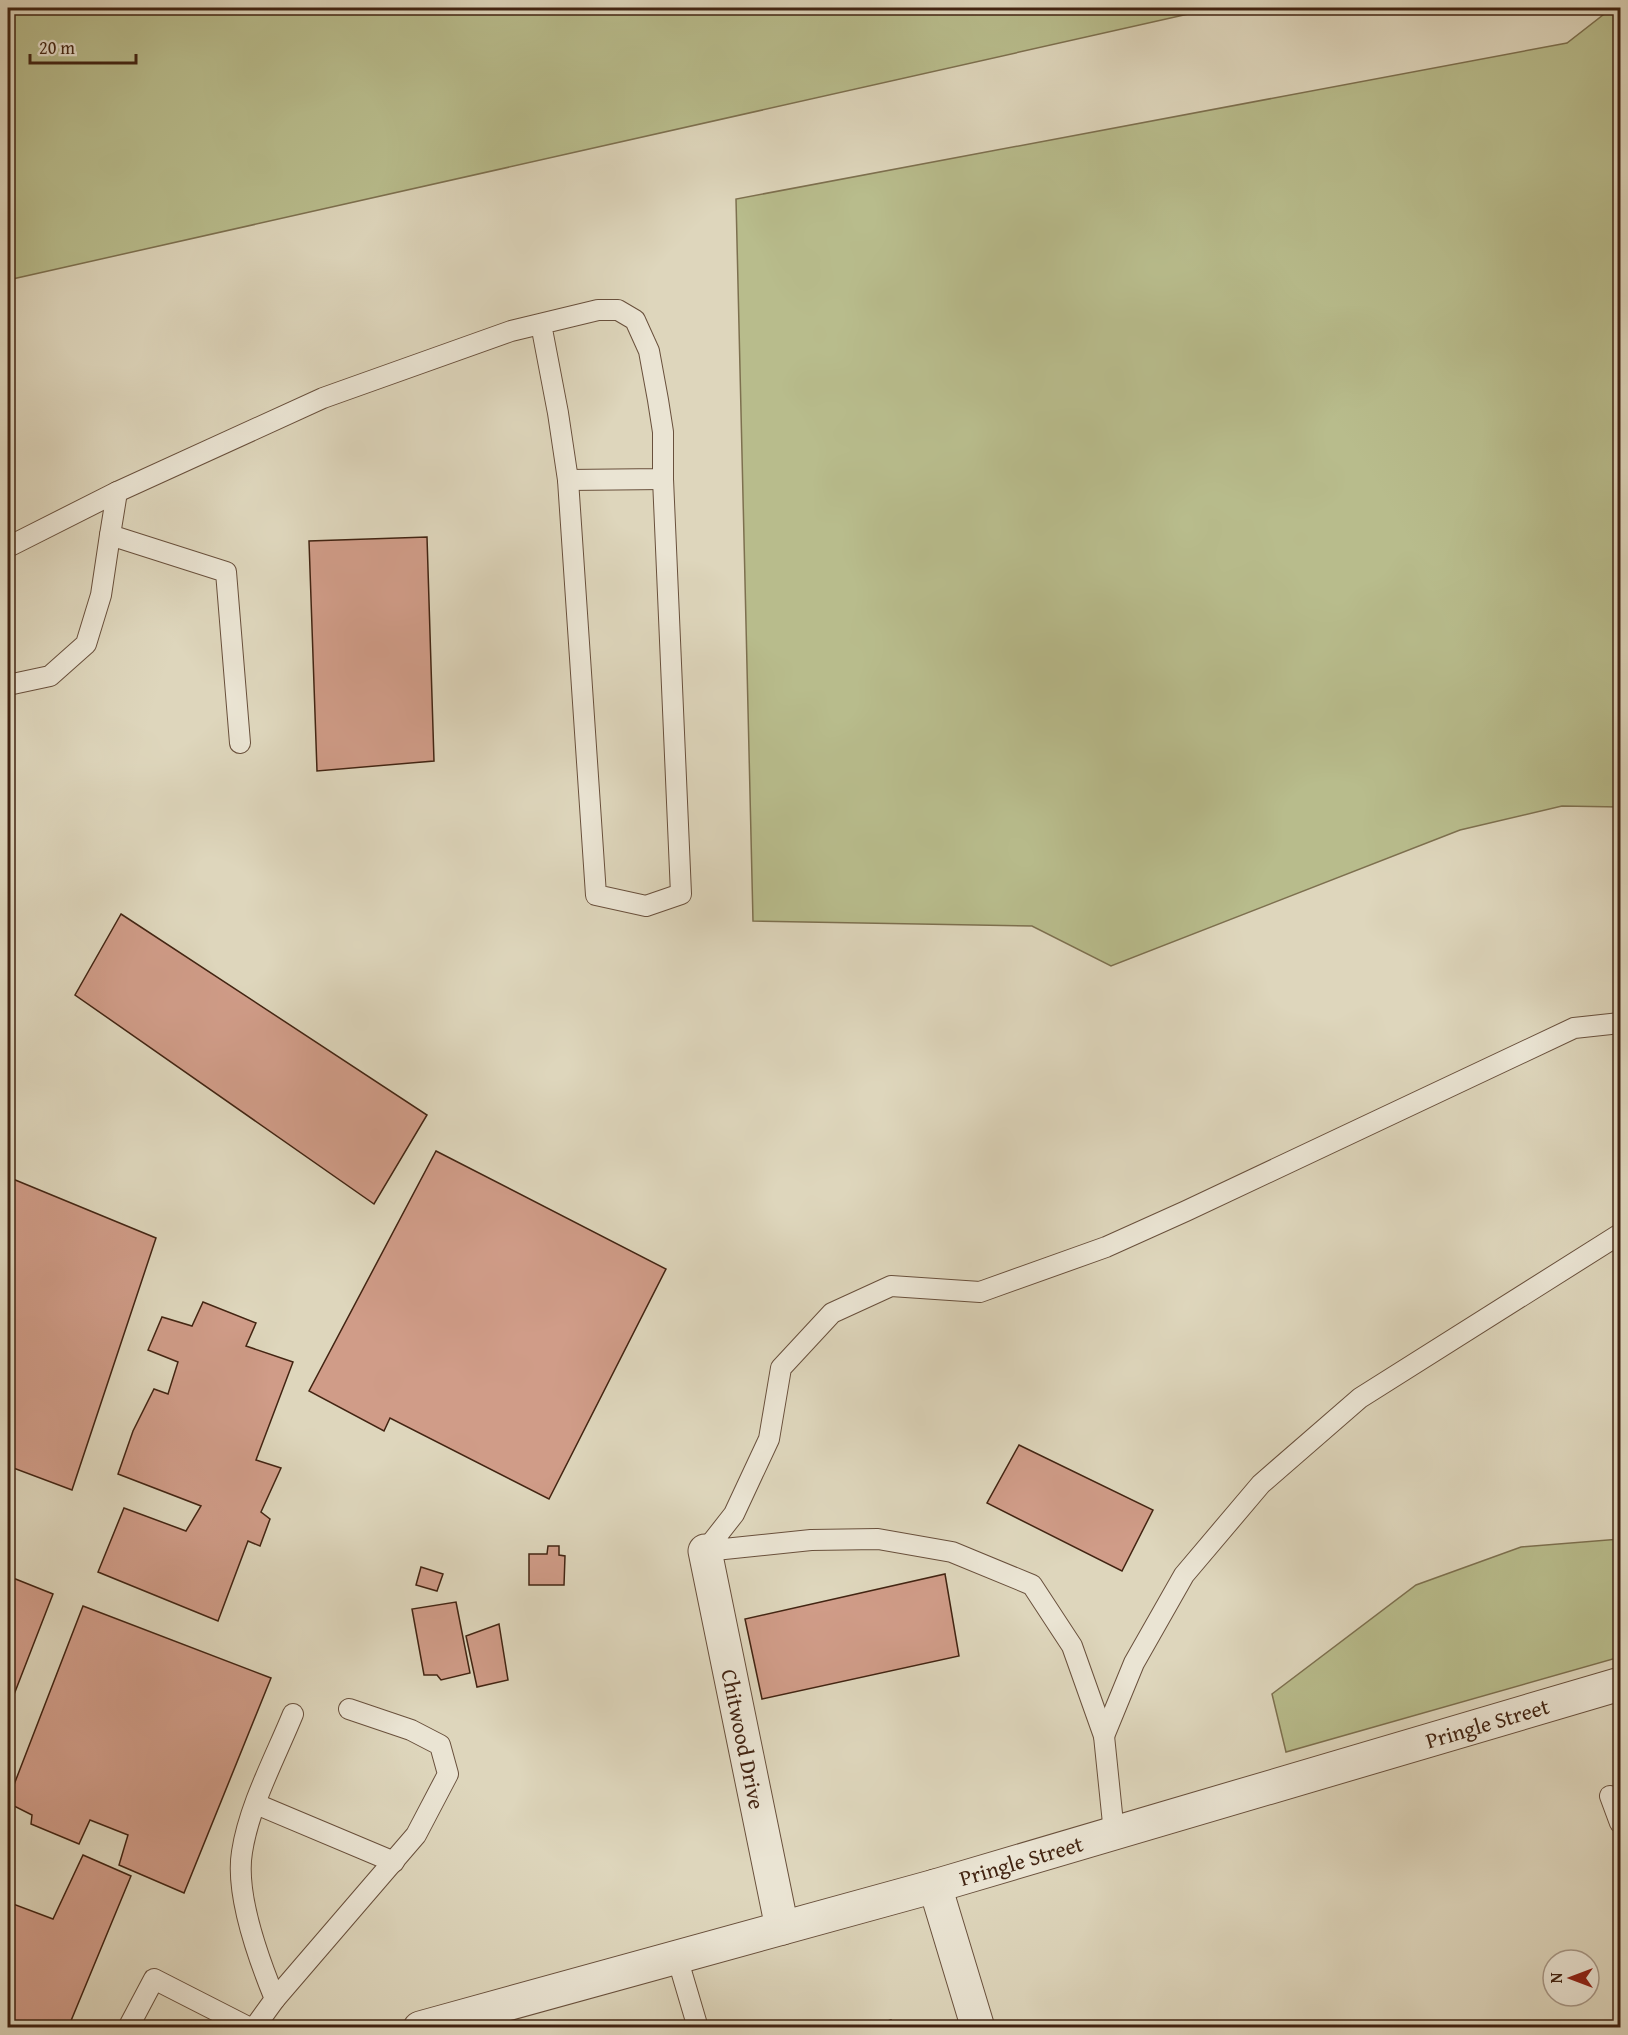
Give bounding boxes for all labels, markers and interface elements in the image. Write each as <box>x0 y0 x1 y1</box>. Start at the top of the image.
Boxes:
scale bar <box>30 27 136 65</box>
text: 20 m <box>39 34 75 61</box>
street label: Chitwood Drive <box>714 1666 773 1812</box>
street label: Pringle Street <box>1422 1690 1553 1757</box>
street label: Pringle Street <box>955 1827 1087 1894</box>
north arrow <box>1541 1948 1601 2008</box>
text: N <box>1544 1972 1568 1983</box>

